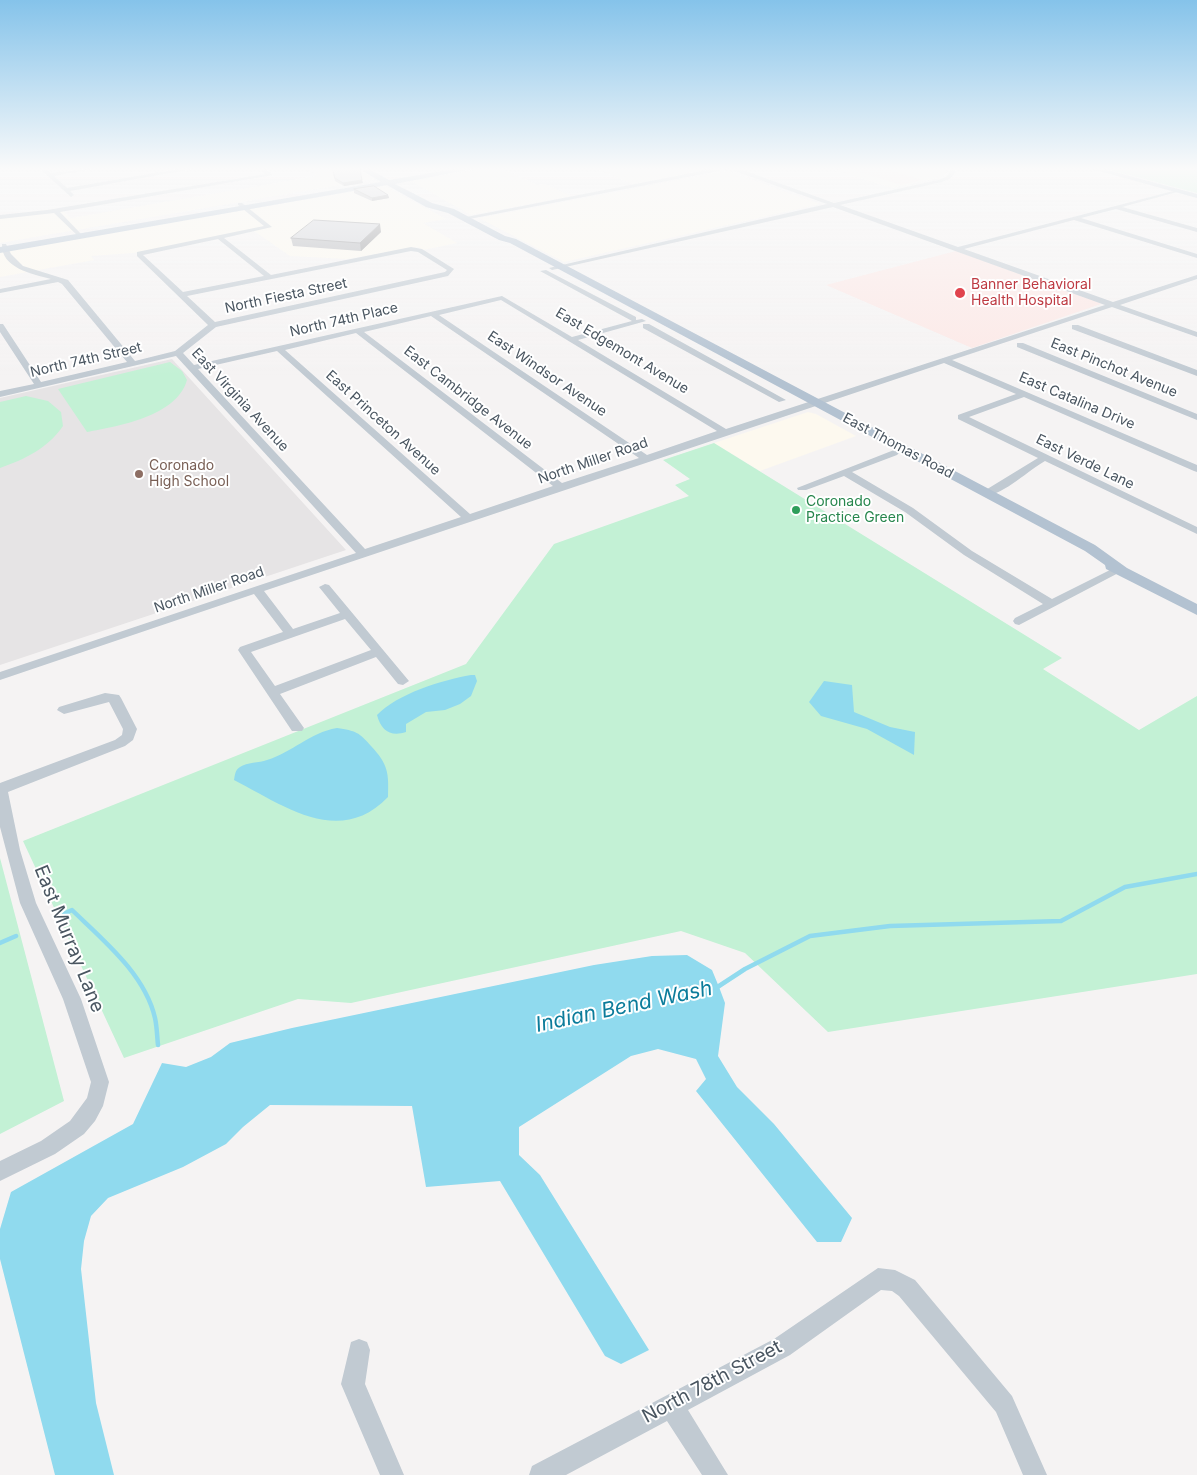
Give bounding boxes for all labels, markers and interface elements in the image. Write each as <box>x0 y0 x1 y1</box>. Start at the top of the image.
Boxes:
street label: North Fiesta Street <box>223 275 349 317</box>
place label: Banner Behavioral Health Hospital <box>971 277 1091 310</box>
marker: Banner Behavioral Health Hospital <box>953 286 967 300</box>
street label: North 74th Place <box>288 299 400 341</box>
street label: East Edgemont Avenue <box>552 305 692 397</box>
street label: East Windsor Avenue <box>484 328 610 420</box>
street label: East Pinchot Avenue <box>1048 335 1180 401</box>
street label: North 74th Street <box>29 339 143 381</box>
street label: East Cambridge Avenue <box>400 343 536 453</box>
street label: East Virginia Avenue <box>188 345 292 455</box>
street label: East Princeton Avenue <box>322 367 444 479</box>
street label: East Catalina Drive <box>1016 369 1138 433</box>
street label: East Thomas Road <box>840 410 956 482</box>
street label: East Verde Lane <box>1033 431 1137 493</box>
street label: North Miller Road <box>536 434 650 488</box>
place label: Coronado High School <box>149 458 229 491</box>
marker: Coronado High School <box>133 468 145 480</box>
place label: Coronado Practice Green <box>806 494 904 526</box>
marker: Coronado Practice Green <box>790 504 802 516</box>
street label: North Miller Road <box>152 563 266 617</box>
street label: East Murray Lane <box>29 862 109 1016</box>
water label: Indian Bend Wash <box>533 976 715 1038</box>
street label: North 78th Street <box>638 1336 786 1428</box>

